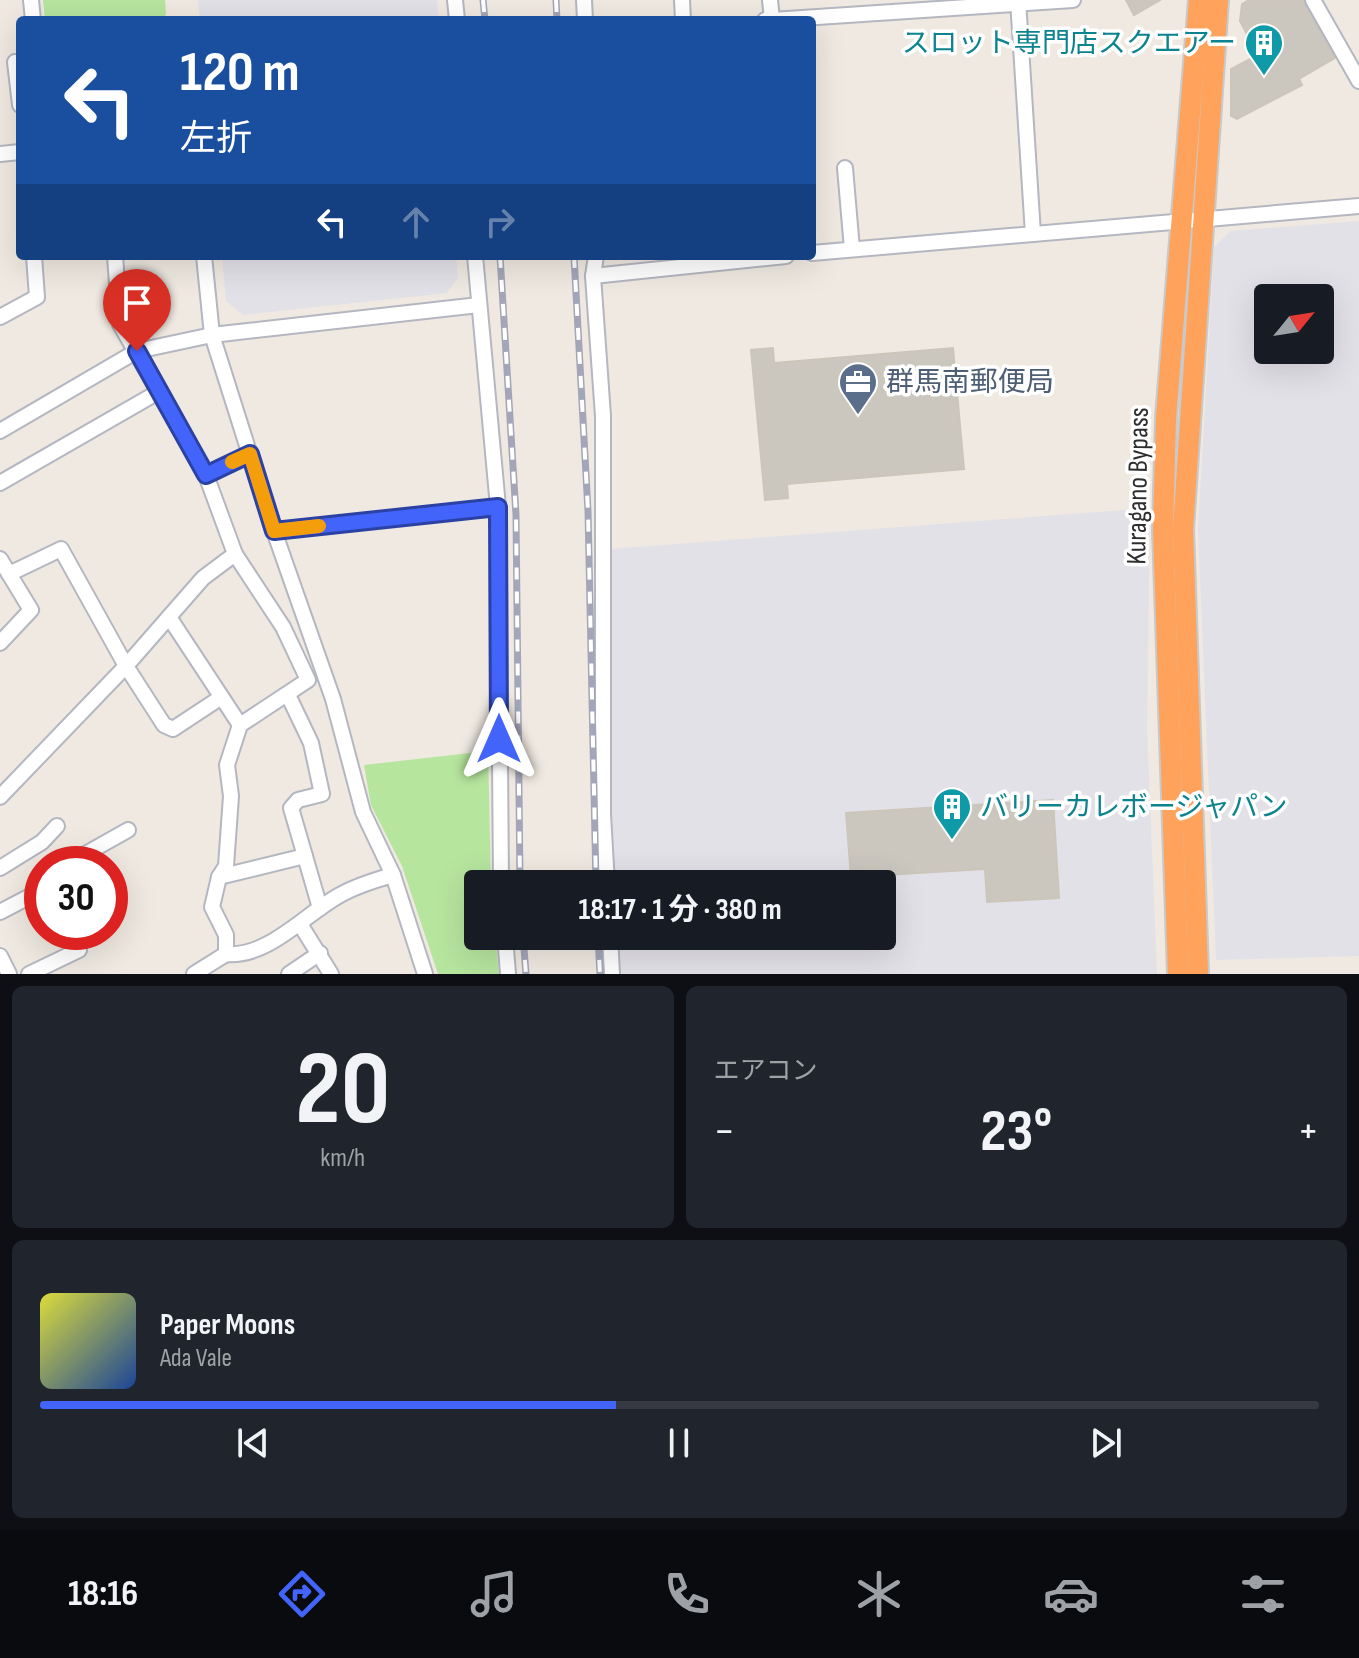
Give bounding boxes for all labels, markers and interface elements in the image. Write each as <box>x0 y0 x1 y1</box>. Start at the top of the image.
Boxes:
building icon: スロット専門店スクエアー <box>1243 22 1285 77</box>
place label: スロット専門店スクエアー <box>902 27 1236 60</box>
text: 120 m <box>180 40 300 107</box>
icon: left <box>48 48 152 152</box>
text: 左折 <box>180 118 252 161</box>
icon: left <box>310 200 354 244</box>
icon: ahead <box>394 200 438 244</box>
icon: right <box>478 200 522 244</box>
pin <box>103 269 171 351</box>
icon: arrive <box>115 281 159 325</box>
north arrow <box>1254 284 1334 364</box>
map controls <box>1254 284 1334 364</box>
office icon: 群馬南郵便局 <box>837 361 879 416</box>
place label: 群馬南郵便局 <box>886 366 1054 399</box>
street label: Kuragano Bypass <box>1120 407 1156 565</box>
position arrow <box>457 697 541 781</box>
building icon: バリーカレボージャパン <box>931 786 973 841</box>
place label: バリーカレボージャパン <box>980 791 1287 824</box>
speed limit sign: 30 <box>24 846 128 950</box>
text: 18:17 · 1 分 · 380 m <box>578 892 782 928</box>
text: 20 <box>295 1028 390 1153</box>
text: エアコン <box>714 1056 818 1087</box>
text: 23° <box>980 1096 1052 1168</box>
text: − <box>714 1105 735 1158</box>
text: + <box>1297 1105 1319 1158</box>
text: km/h <box>320 1143 365 1174</box>
text: Paper Moons <box>160 1307 295 1343</box>
text: Ada Vale <box>160 1343 232 1374</box>
icon: previous <box>231 1421 275 1465</box>
icon: pause <box>657 1421 701 1465</box>
icon: next <box>1084 1421 1128 1465</box>
icon: directions <box>274 1566 330 1622</box>
icon: music <box>466 1566 522 1622</box>
icon: phone <box>659 1566 715 1622</box>
icon: climate <box>851 1566 907 1622</box>
icon: car <box>1043 1566 1099 1622</box>
icon: filters <box>1235 1566 1291 1622</box>
text: 18:16 <box>68 1573 138 1616</box>

